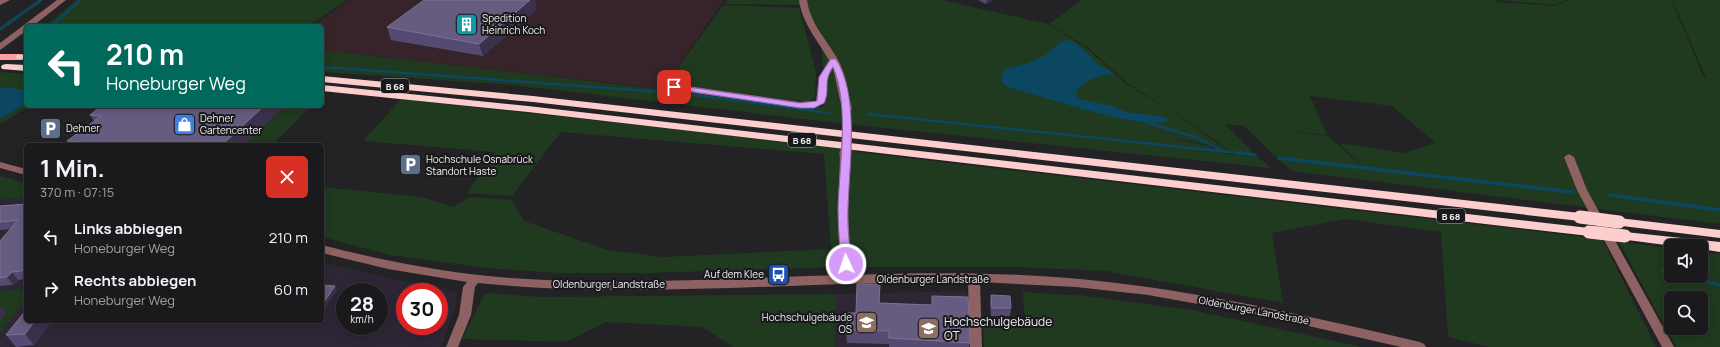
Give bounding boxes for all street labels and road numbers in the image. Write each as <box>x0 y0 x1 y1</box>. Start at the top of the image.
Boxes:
road number: B 68 <box>381 79 409 93</box>
road number: B 68 <box>788 133 816 147</box>
road number: B 68 <box>1437 209 1465 223</box>
street label: Oldenburger Landstraße <box>877 272 989 286</box>
street label: Oldenburger Landstraße <box>553 277 665 291</box>
street label: Oldenburger Landstraße <box>1198 292 1311 328</box>

